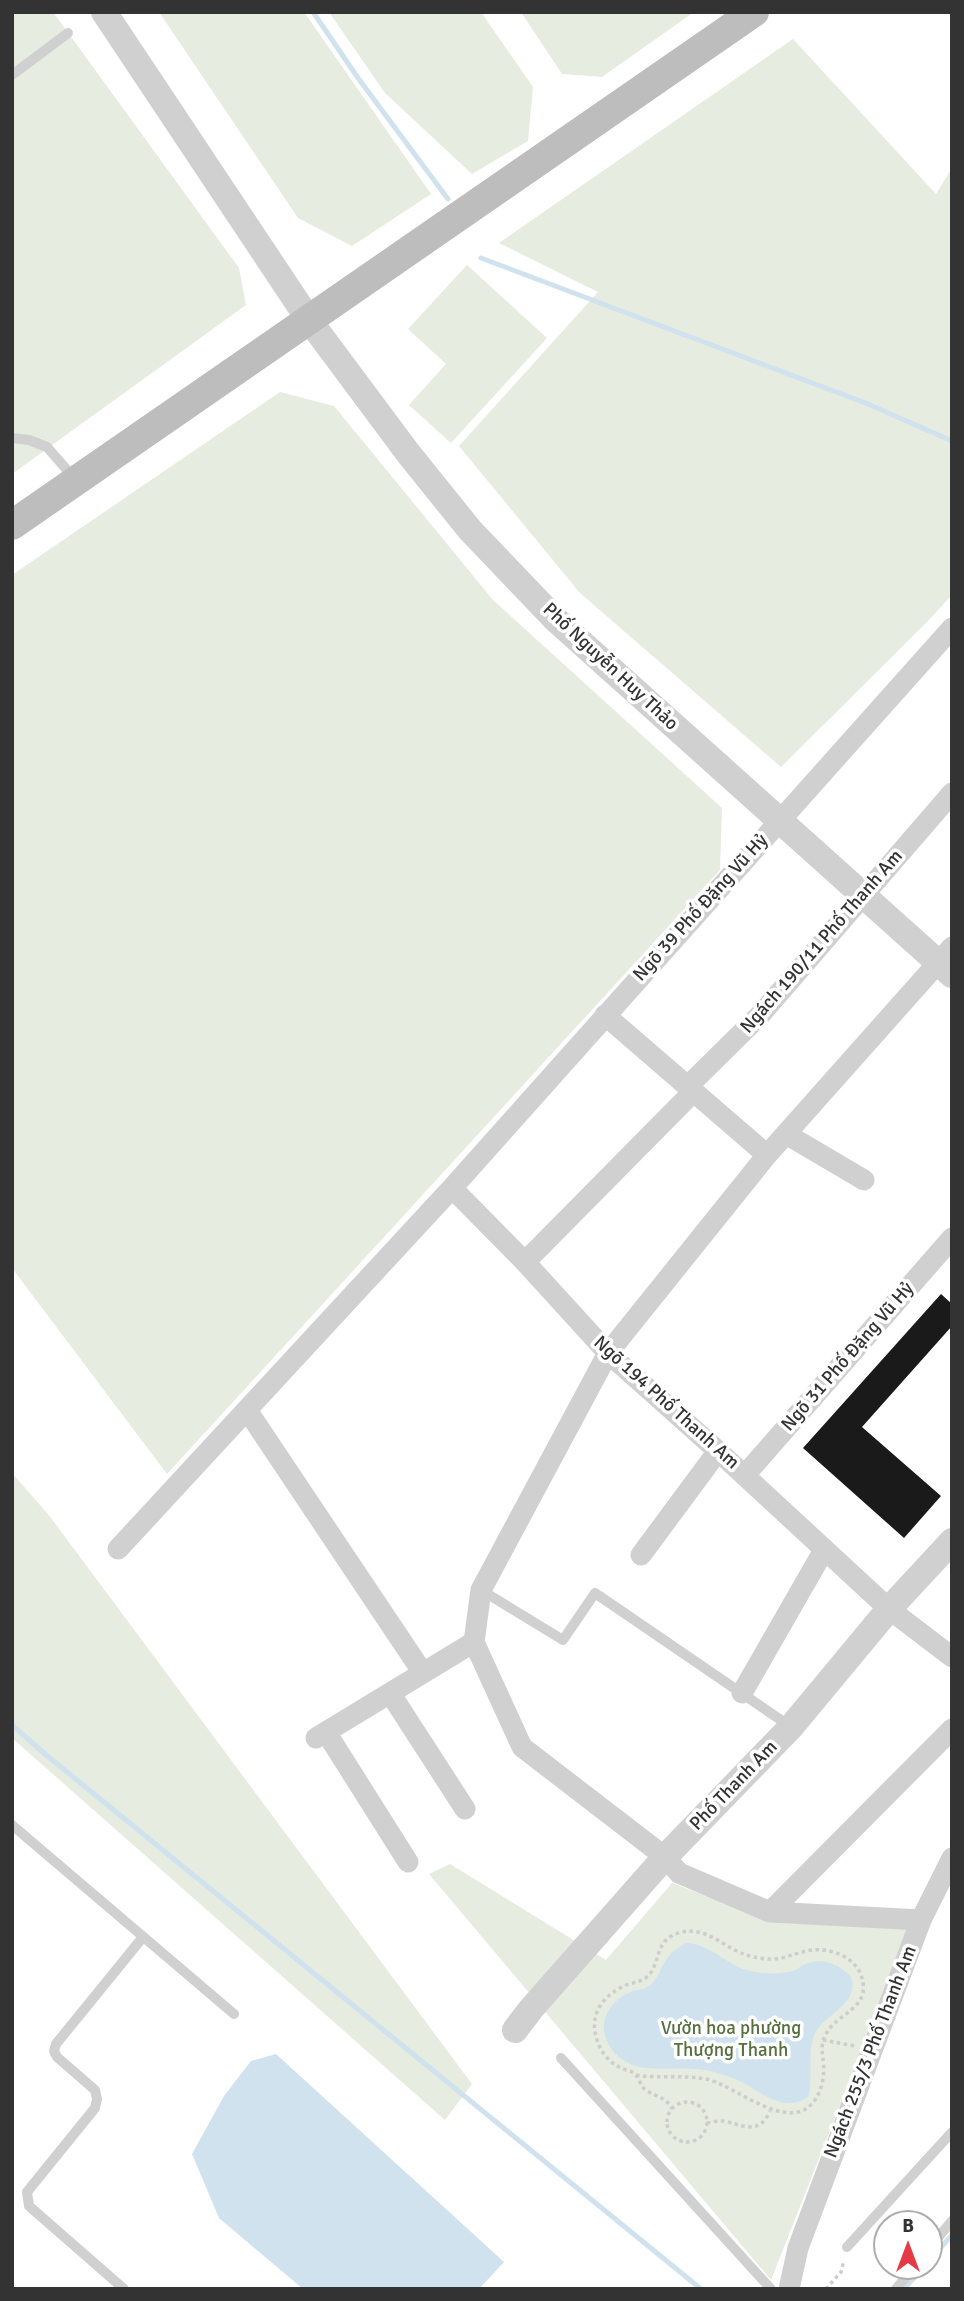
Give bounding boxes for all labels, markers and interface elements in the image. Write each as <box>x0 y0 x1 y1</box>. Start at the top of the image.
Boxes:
street label: Phố Nguyễn Huy Thảo <box>538 598 682 736</box>
street label: Ngõ 39 Phố Đặng Vũ Hỷ <box>629 830 773 986</box>
street label: Ngách 190/11 Phố Thanh Am <box>736 846 908 1038</box>
street label: Ngõ 31 Phố Đặng Vũ Hỷ <box>777 1278 919 1436</box>
street label: Ngõ 194 Phố Thanh Am <box>588 1332 744 1474</box>
street label: Phố Thanh Am <box>685 1736 783 1836</box>
street label: Ngách 255/3 Phố Thanh Am <box>820 1943 922 2161</box>
park label: Vườn hoa phường Thượng Thanh <box>661 2018 801 2062</box>
north arrow <box>873 2210 943 2280</box>
text: B <box>902 2214 914 2238</box>

